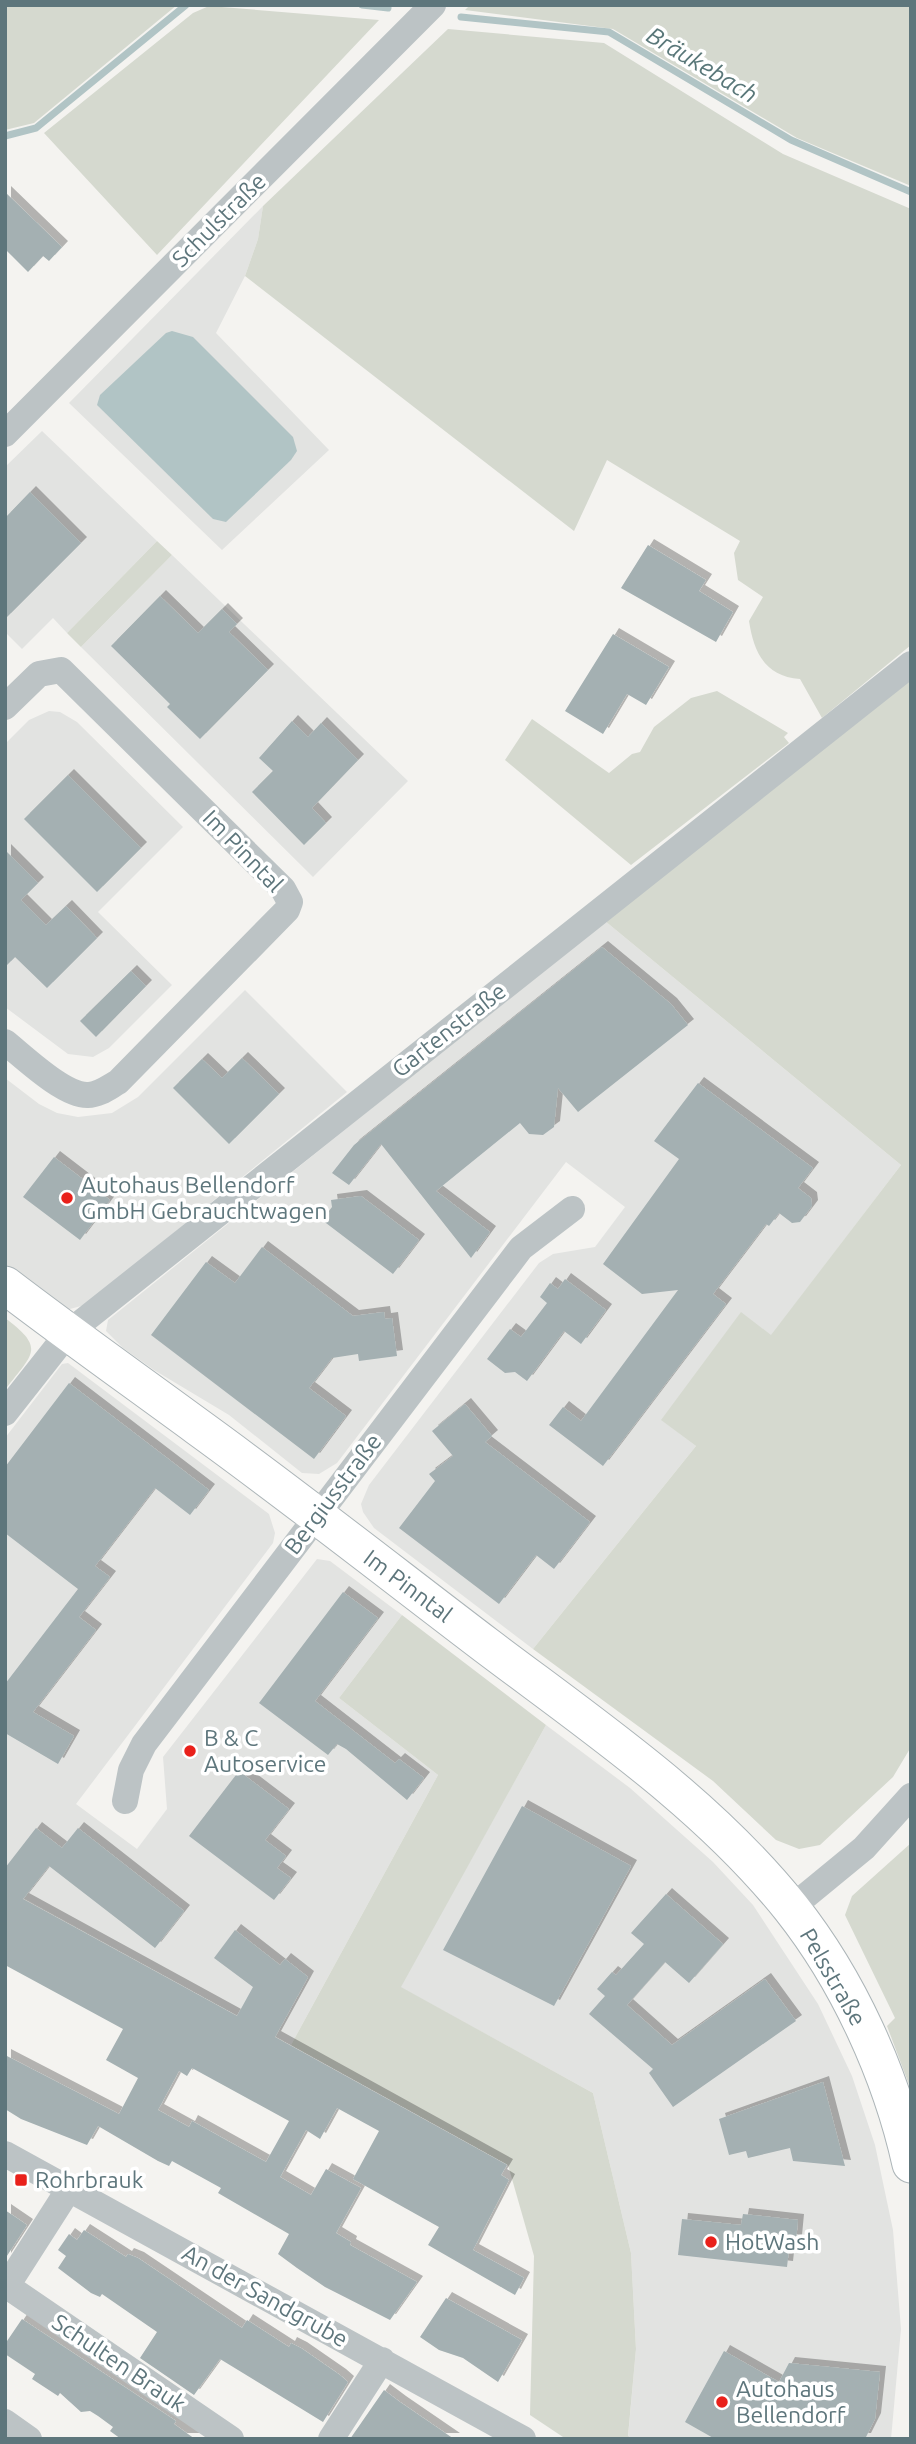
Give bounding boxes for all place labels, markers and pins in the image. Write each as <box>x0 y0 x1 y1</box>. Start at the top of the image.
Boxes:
place label: Autohaus Bellendorf GmbH Gebrauchtwagen <box>81 1172 328 1223</box>
marker: Autohaus Bellendorf GmbH Gebrauchtwagen <box>59 1190 75 1206</box>
place label: B & C Autoservice <box>204 1725 327 1776</box>
marker: B & C Autoservice <box>182 1743 198 1759</box>
place label: Rohrbrauk <box>35 2167 144 2192</box>
marker: Rohrbrauk <box>13 2172 29 2188</box>
place label: HotWash <box>725 2229 819 2254</box>
marker: HotWash <box>703 2234 719 2250</box>
place label: Autohaus Bellendorf <box>736 2376 846 2427</box>
marker: Autohaus Bellendorf <box>714 2394 730 2410</box>

